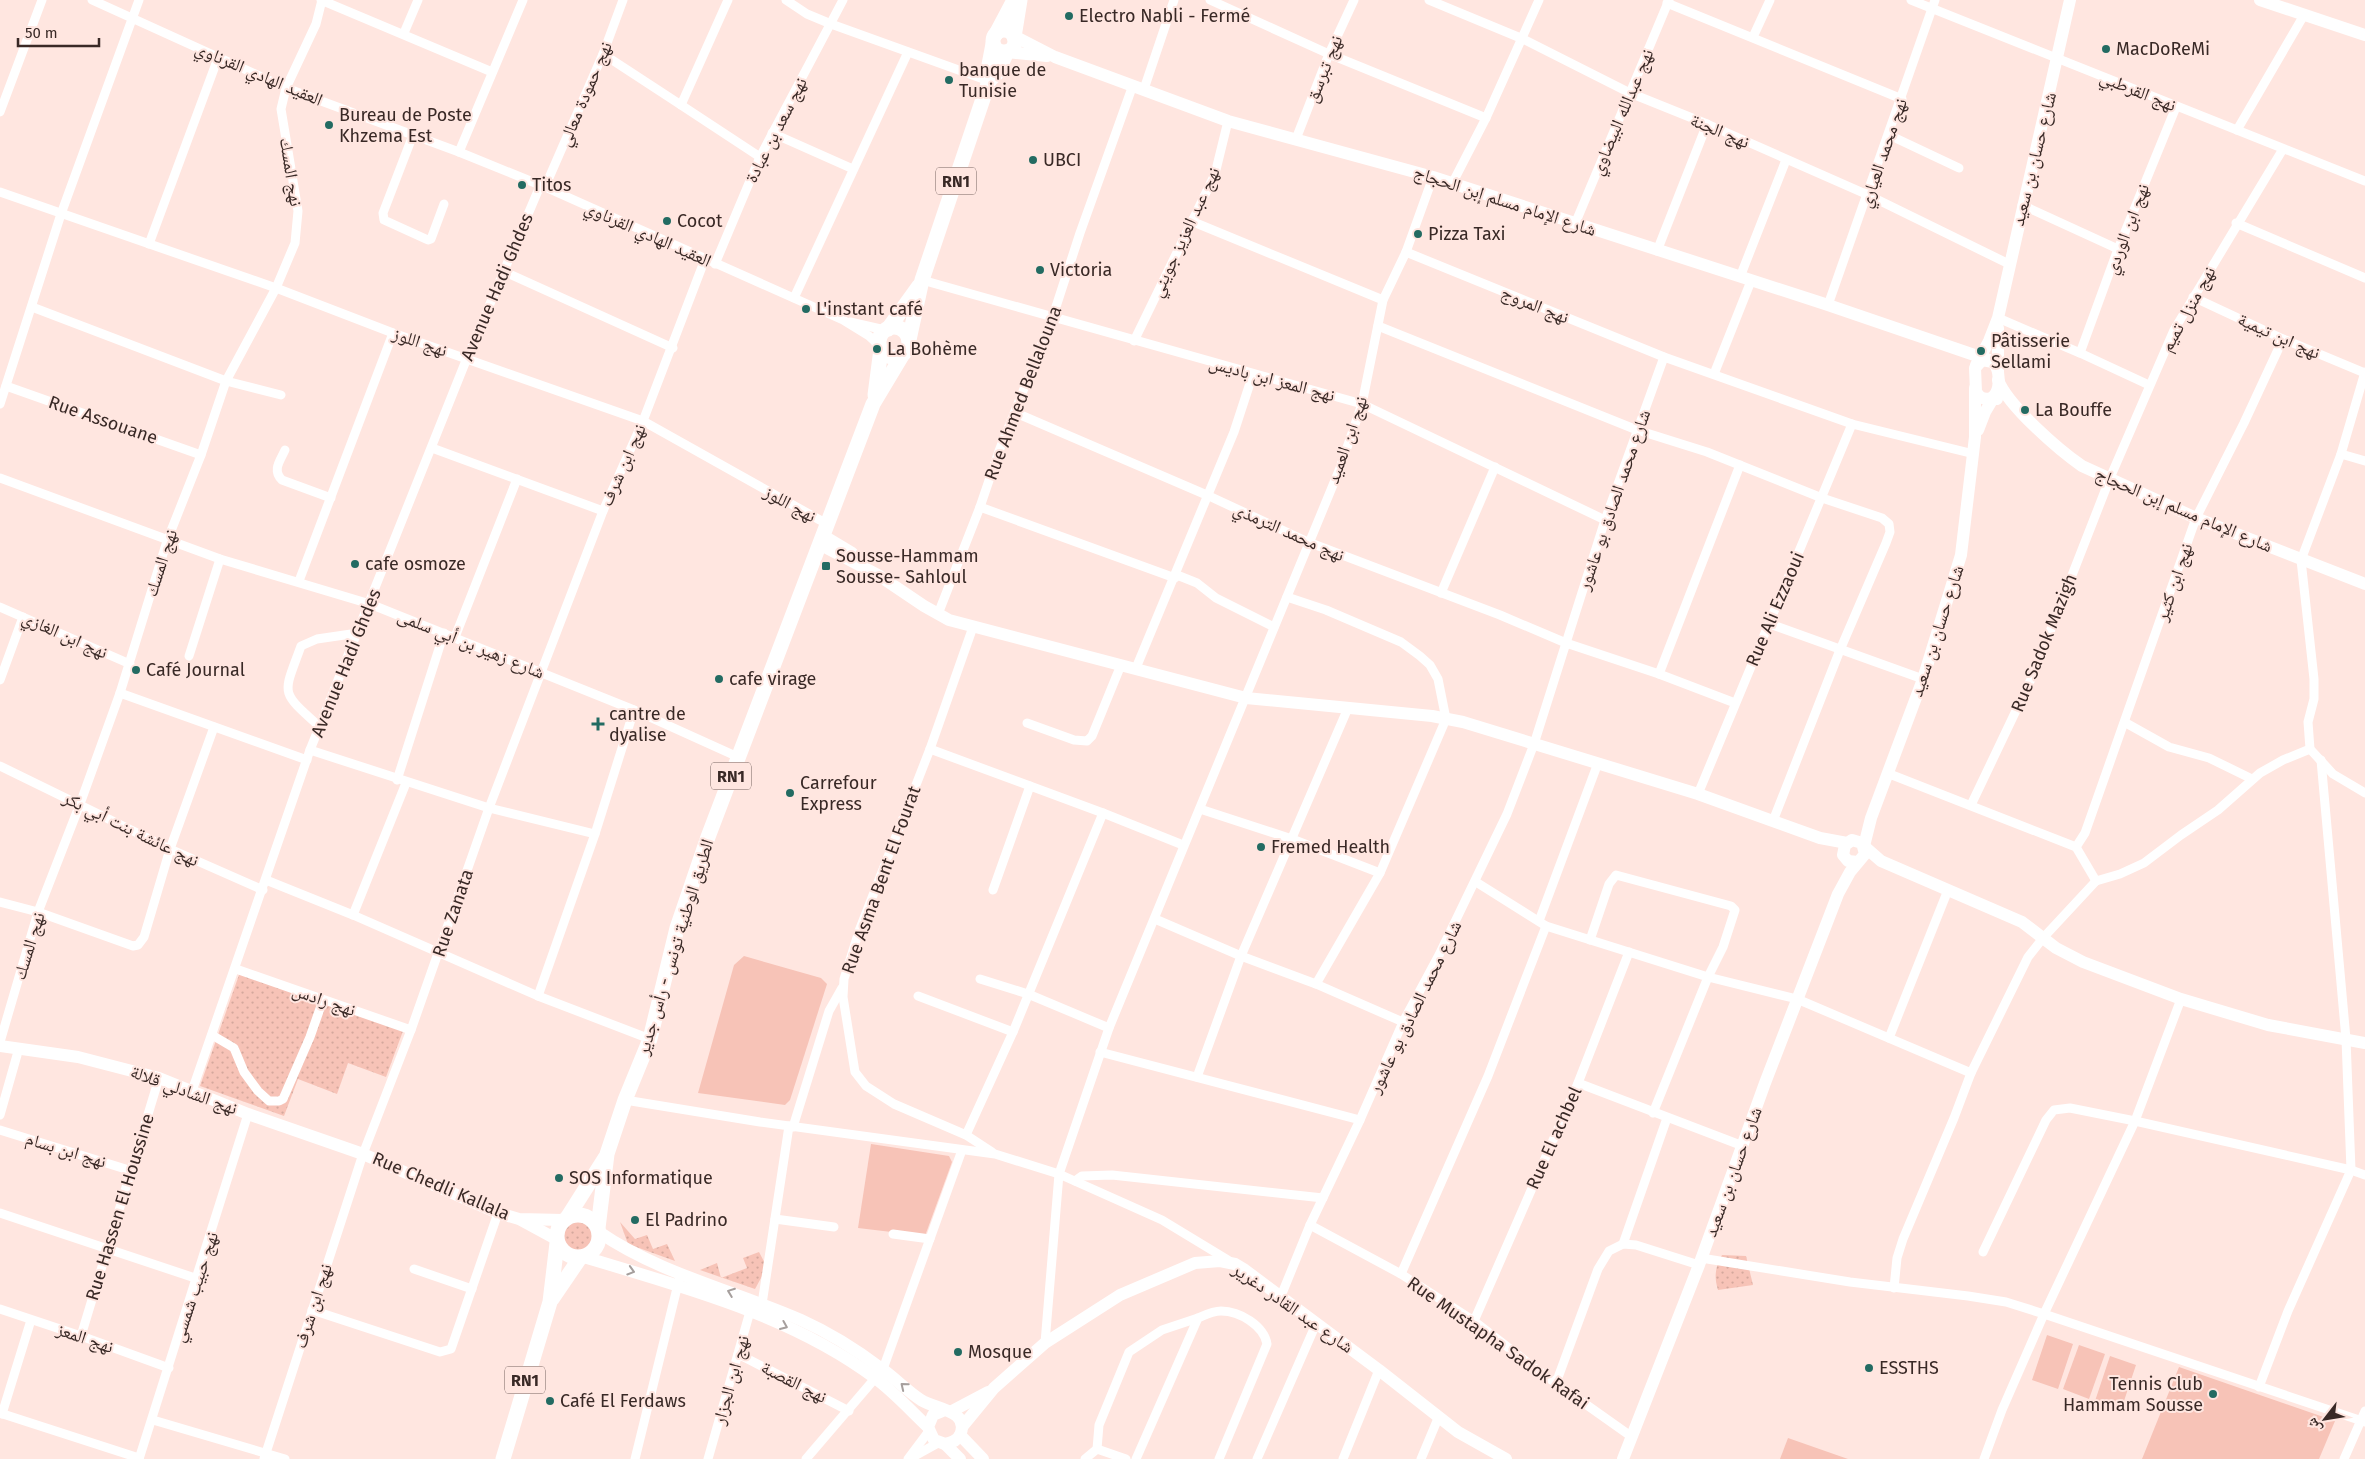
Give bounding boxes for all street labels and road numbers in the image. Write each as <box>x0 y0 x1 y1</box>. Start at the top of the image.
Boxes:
street label: نهج تبرسق <box>1301 32 1348 106</box>
street label: العقيد الهادي القرناوي <box>190 37 326 114</box>
street label: نهج حمودة معالي <box>553 38 620 151</box>
street label: نهج عبدالله البيضاوي <box>1586 46 1662 180</box>
street label: نهج القرطبي <box>2095 66 2179 120</box>
street label: نهج سعد بن عبادة <box>740 74 813 187</box>
street label: شارع حسان بن سعيد <box>2007 90 2061 228</box>
street label: نهج محمد العياري <box>1854 95 1915 212</box>
street label: نهج الجنة <box>1687 109 1753 154</box>
street label: نهج المسك <box>274 136 307 208</box>
street label: شارع اﻹمام مسلم إبن الحجاج <box>1411 161 1599 242</box>
street label: نهج عبد العزيز جويني <box>1145 163 1228 302</box>
road number: RN1 <box>936 168 976 195</box>
street label: نهج ابن الوردي <box>2100 181 2158 279</box>
street label: العقيد الهادي القرناوي <box>580 196 715 275</box>
street label: Avenue Hadi Ghdes <box>456 210 538 364</box>
street label: نهج منزل تميم <box>2156 262 2221 356</box>
street label: نهج المروج <box>1497 281 1572 329</box>
street label: Rue Ahmed Bellalouna <box>980 303 1066 483</box>
street label: نهج ابن تيمية <box>2234 308 2324 365</box>
street label: نهج اللوز <box>388 322 450 363</box>
street label: نهج المعز ابن باديس <box>1206 352 1337 407</box>
street label: Rue Assouane <box>46 391 160 449</box>
street label: نهج ابن العميد <box>1322 393 1373 487</box>
street label: شارع محمد الصادق بو عاشور <box>1572 407 1655 594</box>
street label: نهج ابن شرف <box>595 421 652 510</box>
street label: شارع اﻹمام مسلم إبن الحجاج <box>2092 463 2276 558</box>
street label: نهج اللوز <box>759 480 820 528</box>
street label: نهج محمد الترمذي <box>1229 498 1348 570</box>
street label: نهج المسك <box>140 527 183 600</box>
street label: نهج ابن كثير <box>2150 540 2199 625</box>
street label: Rue Ali Ezzaoui <box>1741 548 1809 670</box>
street label: شارع حسان بن سعيد <box>1905 563 1969 699</box>
street label: Rue Sadok Mazigh <box>2006 571 2082 715</box>
street label: Avenue Hadi Ghdes <box>306 586 386 740</box>
street label: شارع زهير بن أبي سلمى <box>393 605 548 687</box>
street label: نهج ابن الغازي <box>17 606 111 667</box>
road number: RN1 <box>711 762 751 789</box>
street label: Rue Asma Bent El Fourat <box>837 782 925 977</box>
street label: نهج عائشة بنت أبي بكر <box>57 786 203 875</box>
street label: الطريق الوطنية تونس - رأس جدير <box>631 836 718 1059</box>
street label: Rue Zanata <box>428 866 478 960</box>
street label: نهج المسك <box>8 910 51 983</box>
street label: شارع محمد الصادق بو عاشور <box>1363 917 1466 1098</box>
street label: نهج رادس <box>289 979 359 1022</box>
street label: نهج الشادلي قلالة <box>126 1060 240 1123</box>
street label: Rue El achbel <box>1522 1083 1586 1193</box>
street label: شارع حسان بن سعيد <box>1699 1104 1767 1240</box>
street label: Rue Hassen El Houssine <box>81 1111 159 1303</box>
street label: نهج ابن بسام <box>23 1127 109 1174</box>
street label: Rue Chedli Kallala <box>369 1147 513 1225</box>
street label: نهج حبيب شمسي <box>167 1229 227 1346</box>
street label: شارع عبد القادر دغرير <box>1227 1257 1358 1358</box>
street label: نهج ابن شرف <box>289 1261 338 1351</box>
street label: Rue Mustapha Sadok Rafai <box>1403 1272 1593 1414</box>
street label: نهج المعز <box>52 1318 116 1359</box>
street label: نهج ابن الجزار <box>708 1333 755 1428</box>
street label: نهج القصبة <box>757 1356 831 1409</box>
road number: RN1 <box>505 1366 545 1394</box>

